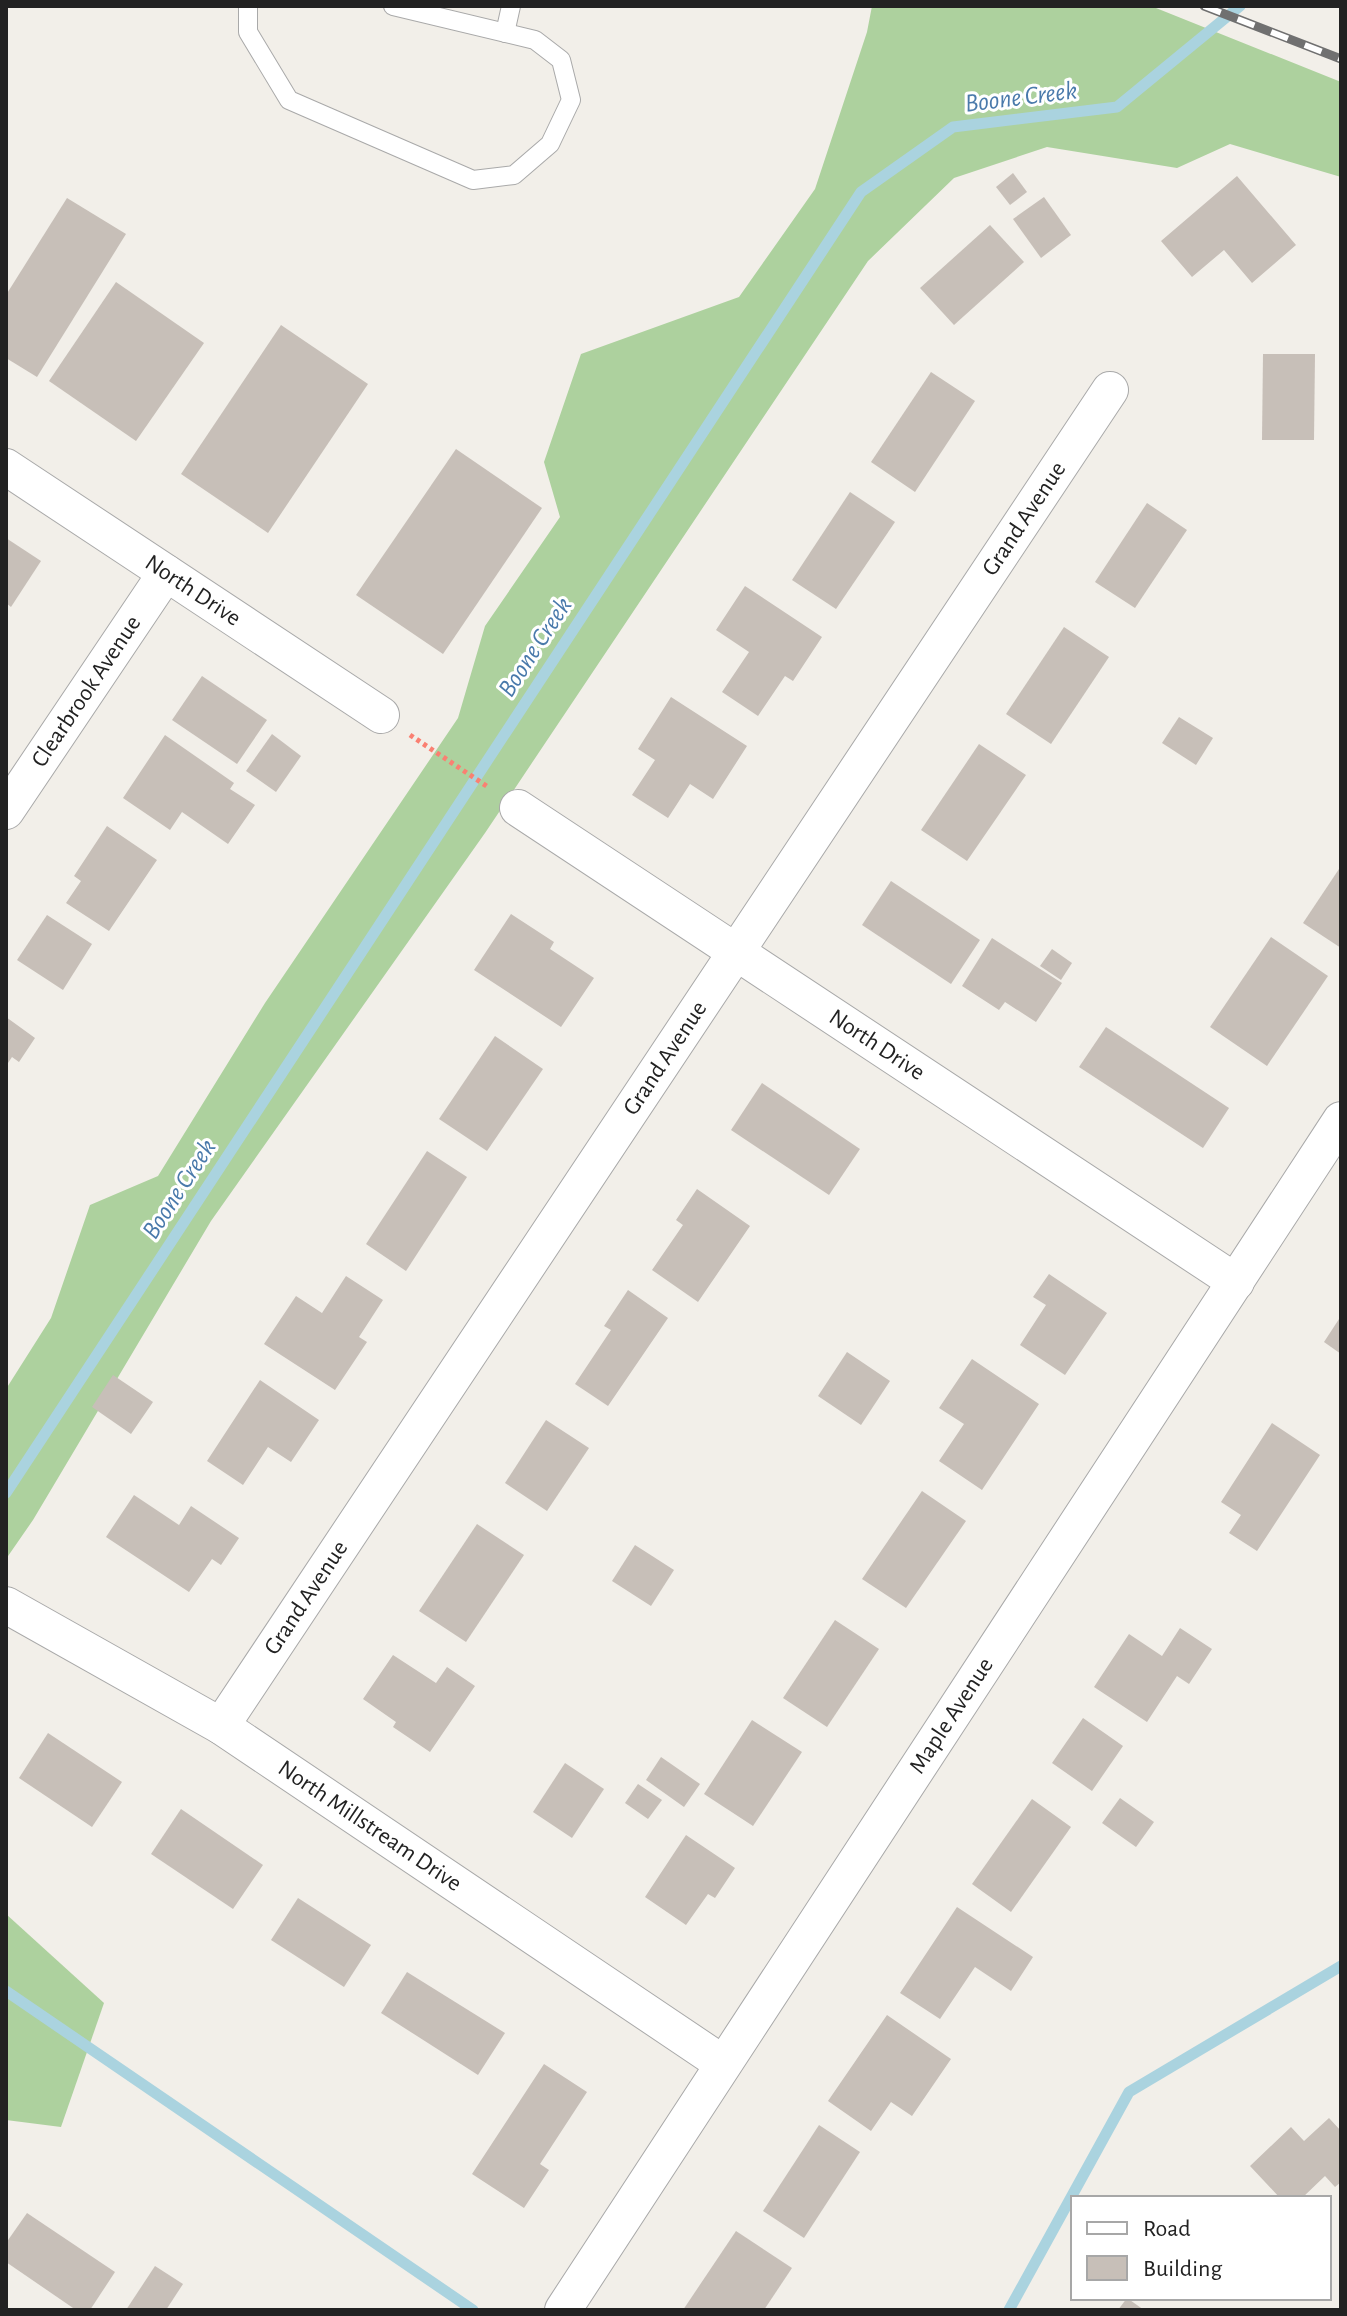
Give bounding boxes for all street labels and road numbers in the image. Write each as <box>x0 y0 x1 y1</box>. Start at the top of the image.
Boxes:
street label: Grand Avenue <box>978 458 1071 580</box>
street label: North Drive <box>141 550 245 631</box>
street label: Clearbrook Avenue <box>27 612 146 771</box>
street label: Grand Avenue <box>619 997 712 1120</box>
street label: North Drive <box>825 1005 929 1085</box>
street label: Grand Avenue <box>260 1537 353 1659</box>
street label: Maple Avenue <box>905 1654 998 1778</box>
street label: North Millstream Drive <box>274 1756 466 1896</box>

